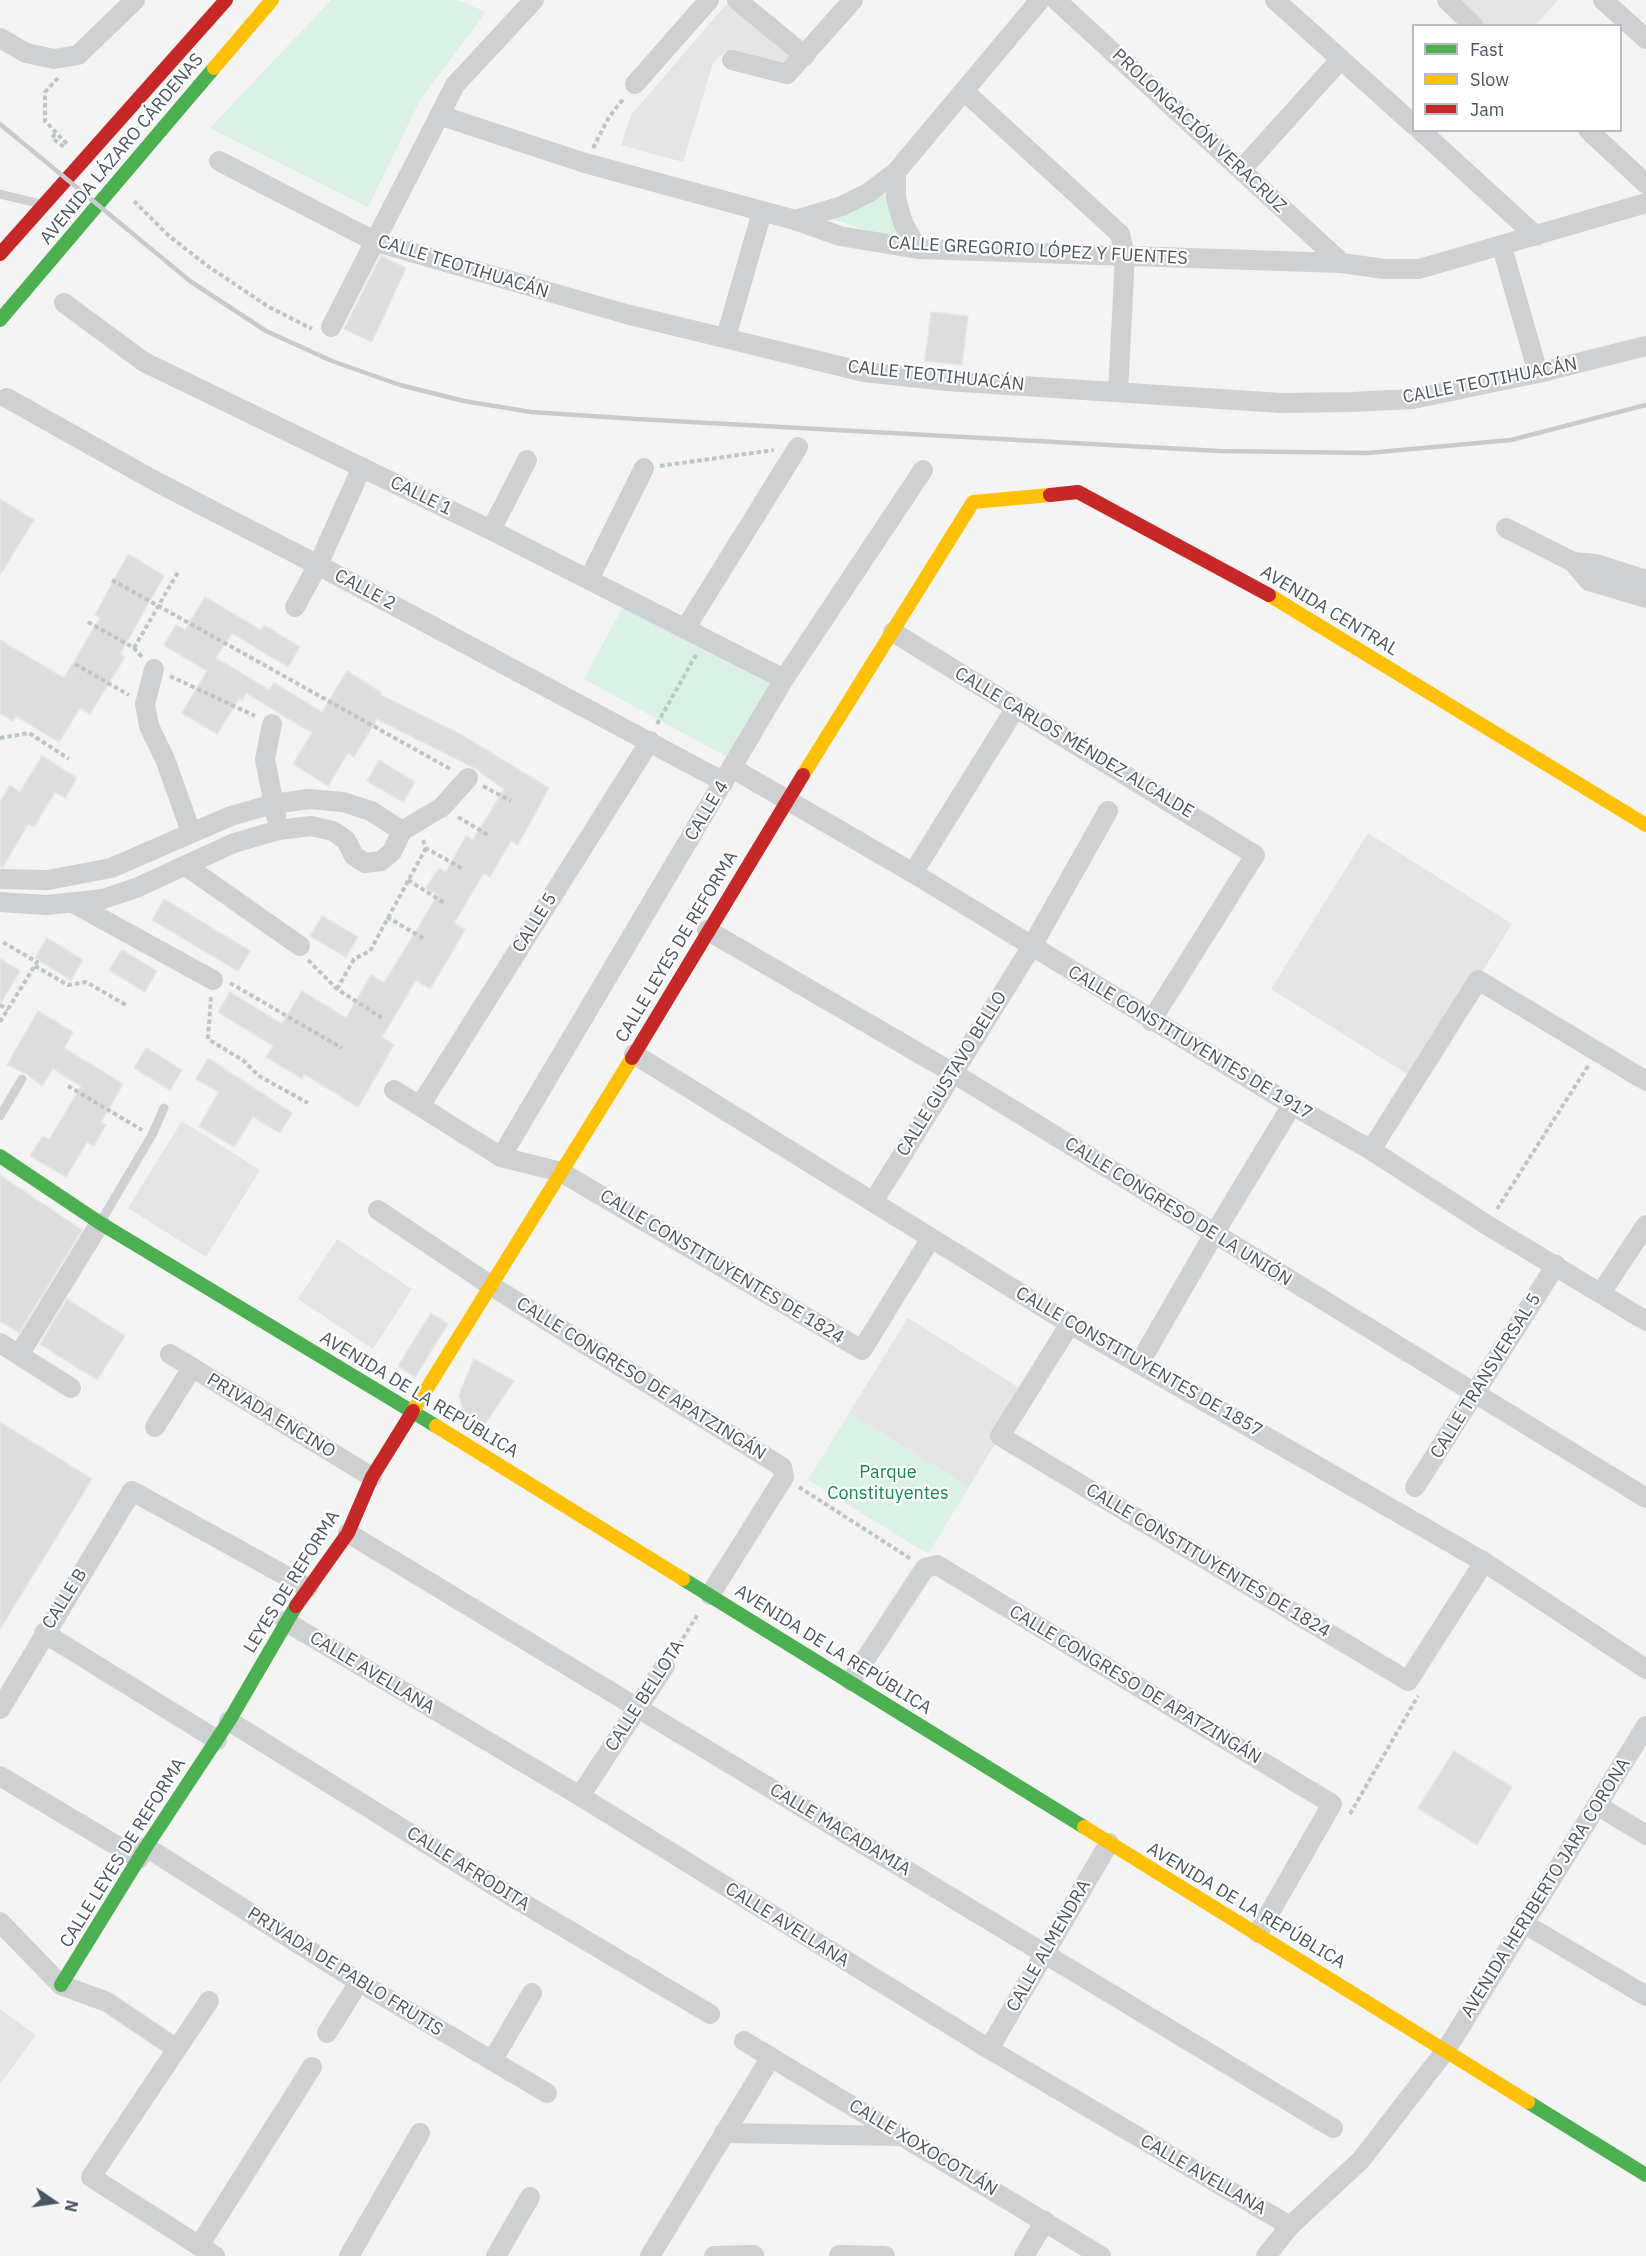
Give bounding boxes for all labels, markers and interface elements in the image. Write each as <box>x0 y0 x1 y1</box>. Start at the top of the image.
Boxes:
legend <box>1412 24 1622 132</box>
text: Fast <box>1470 38 1504 61</box>
street label: PROLONGACIÓN VERACRUZ <box>1107 45 1291 217</box>
street label: AVENIDA LÁZARO CÁRDENAS <box>36 49 208 249</box>
text: Slow <box>1470 68 1509 91</box>
text: Jam <box>1470 98 1505 121</box>
street label: CALLE TEOTIHUACÁN <box>375 231 551 303</box>
street label: CALLE GREGORIO LÓPEZ Y FUENTES <box>888 232 1188 270</box>
street label: CALLE TEOTIHUACÁN <box>1401 353 1579 409</box>
street label: CALLE TEOTIHUACÁN <box>847 356 1025 396</box>
street label: CALLE 1 <box>386 472 456 520</box>
street label: AVENIDA CENTRAL <box>1256 561 1402 661</box>
street label: CALLE 2 <box>331 565 399 615</box>
street label: CALLE CARLOS MÉNDEZ ALCALDE <box>951 663 1197 823</box>
street label: CALLE 4 <box>681 777 733 845</box>
street label: CALLE LEYES DE REFORMA <box>611 847 743 1047</box>
street label: CALLE 5 <box>508 889 562 957</box>
street label: CALLE CONSTITUYENTES DE 1917 <box>1064 961 1316 1125</box>
street label: CALLE GUSTAVO BELLO <box>892 987 1012 1161</box>
street label: CALLE CONGRESO DE LA UNIÓN <box>1061 1133 1295 1291</box>
street label: CALLE CONSTITUYENTES DE 1824 <box>596 1185 848 1349</box>
street label: CALLE CONSTITUYENTES DE 1857 <box>1012 1282 1266 1442</box>
street label: CALLE TRANSVERSAL 5 <box>1426 1289 1546 1463</box>
street label: CALLE CONGRESO DE APATZINGÁN <box>512 1293 770 1465</box>
street label: AVENIDA DE LA REPÚBLICA <box>316 1327 522 1463</box>
street label: PRIVADA ENCINO <box>203 1369 339 1463</box>
park label: Parque Constituyentes <box>827 1462 949 1504</box>
street label: CALLE CONSTITUYENTES DE 1824 <box>1082 1479 1334 1643</box>
street label: LEYES DE REFORMA <box>239 1507 345 1657</box>
street label: CALLE B <box>38 1565 92 1633</box>
street label: AVENIDA DE LA REPÚBLICA <box>731 1581 935 1719</box>
street label: CALLE CONGRESO DE APATZINGÁN <box>1005 1601 1265 1769</box>
street label: CALLE AVELLANA <box>306 1627 438 1719</box>
street label: CALLE BELLOTA <box>601 1636 689 1756</box>
street label: CALLE LEYES DE REFORMA <box>56 1754 190 1952</box>
street label: AVENIDA HERIBERTO JARA CORONA <box>1457 1754 1635 2022</box>
street label: CALLE MACADAMIA <box>766 1779 914 1881</box>
street label: CALLE AFRODITA <box>402 1822 534 1916</box>
street label: AVENIDA DE LA REPÚBLICA <box>1143 1838 1349 1974</box>
street label: CALLE ALMENDRA <box>1002 1876 1096 2016</box>
street label: CALLE AVELLANA <box>721 1878 853 1972</box>
street label: PRIVADA DE PABLO FRUTIS <box>243 1903 447 2041</box>
street label: CALLE XOXOCOTLÁN <box>845 2095 1001 2201</box>
street label: CALLE AVELLANA <box>1136 2130 1270 2220</box>
north arrow <box>24 2172 84 2232</box>
text: N <box>60 2198 83 2214</box>

